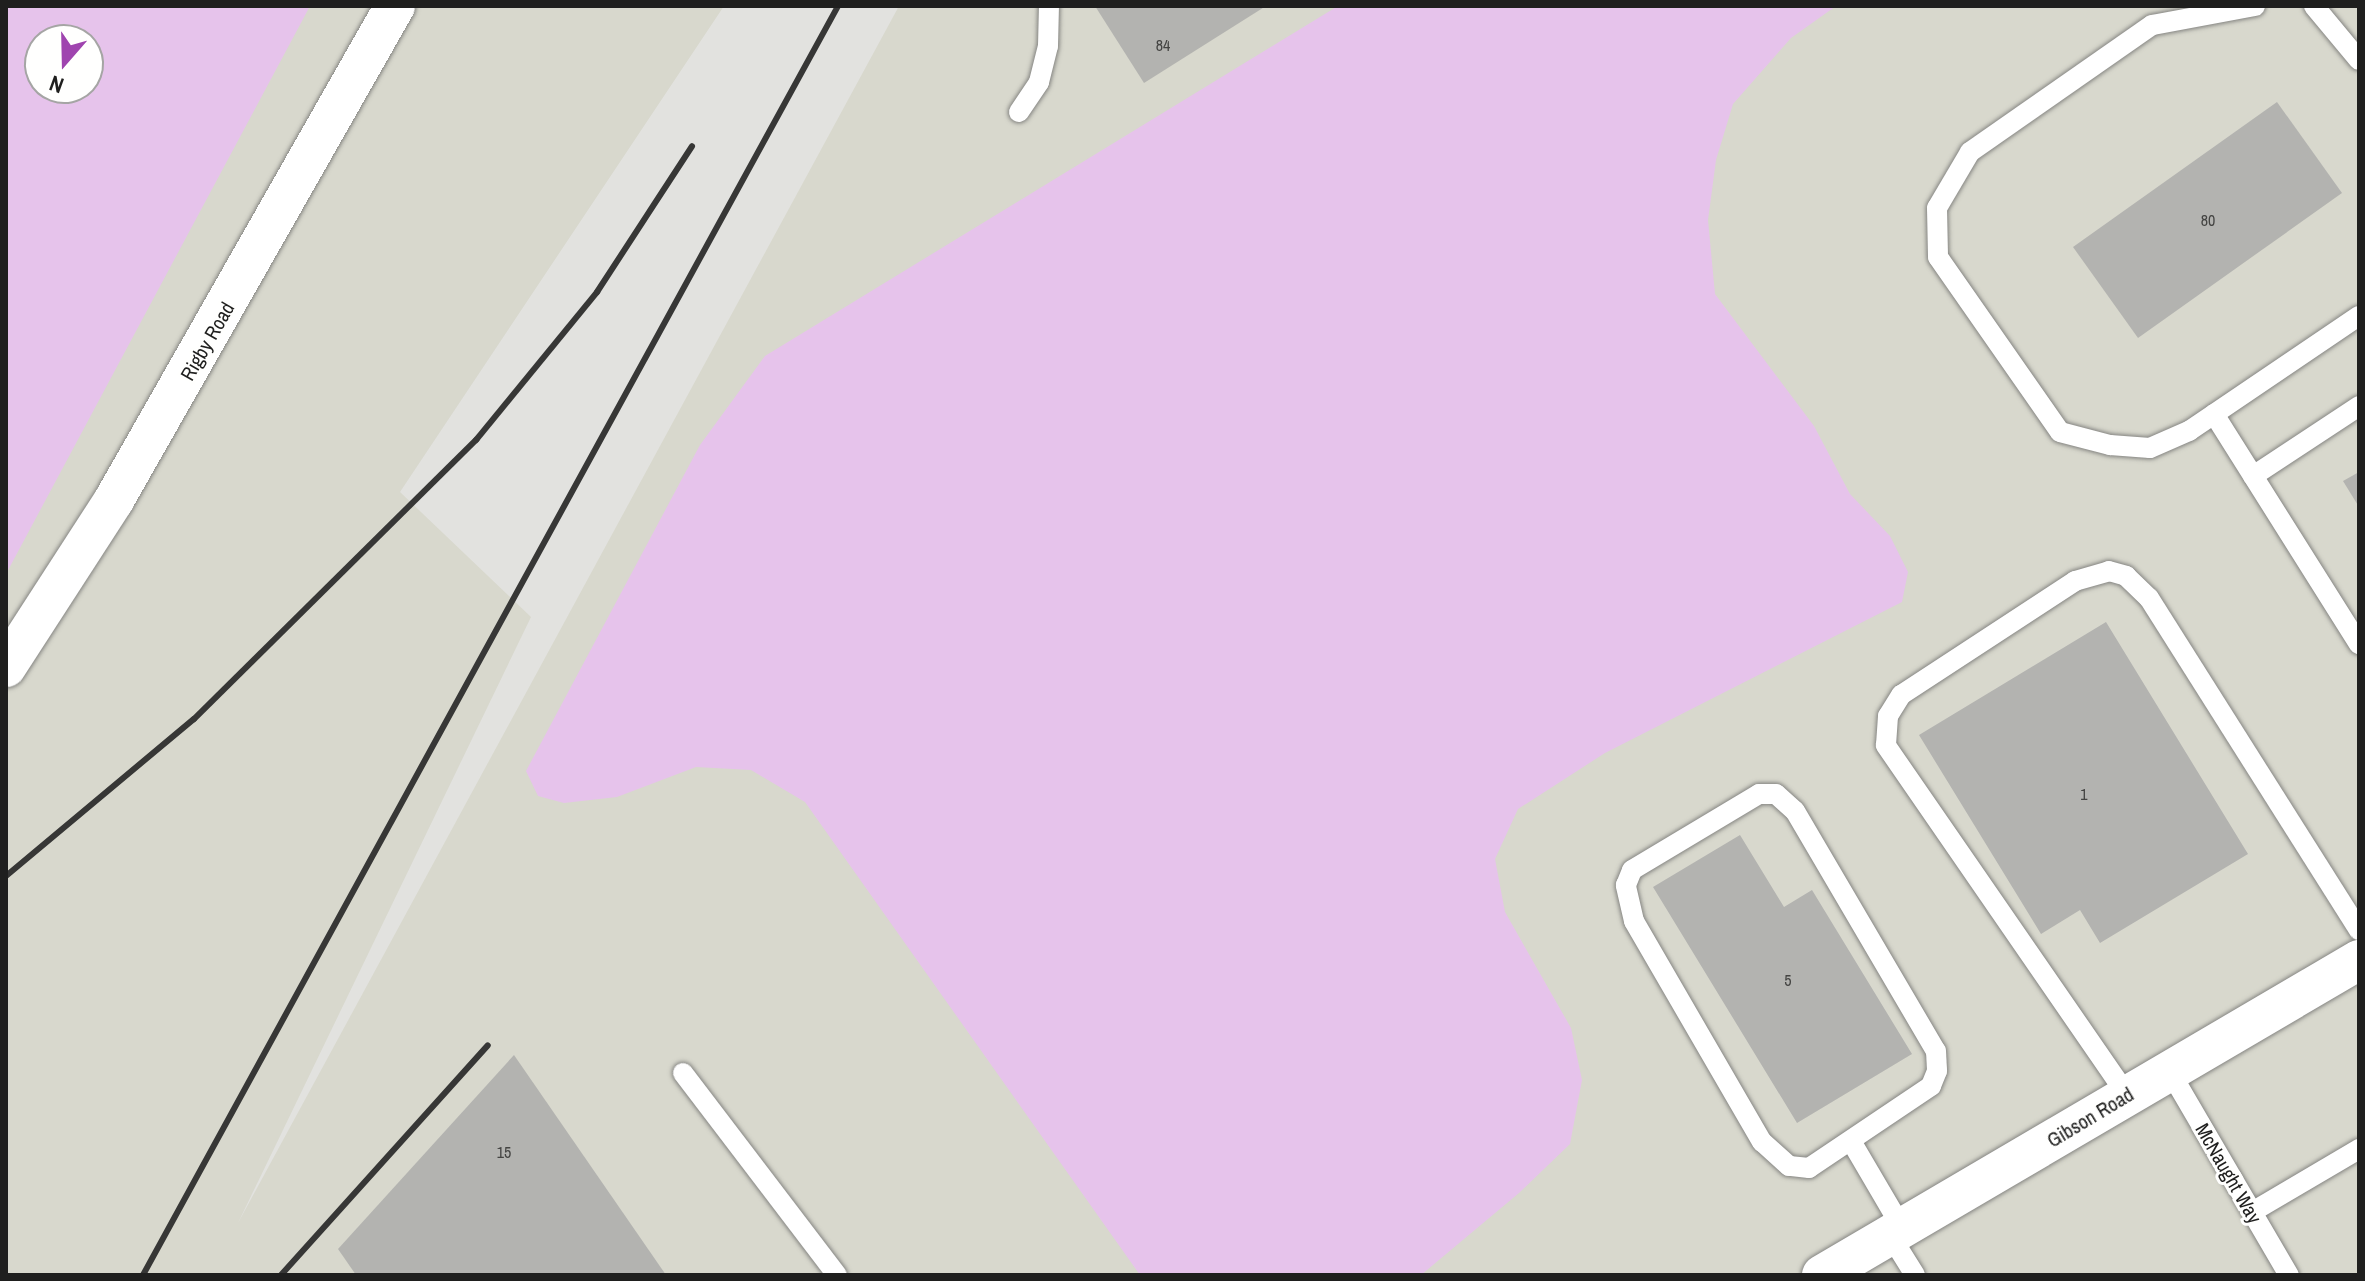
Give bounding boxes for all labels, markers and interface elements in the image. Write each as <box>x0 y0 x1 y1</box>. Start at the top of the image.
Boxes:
north arrow <box>24 24 104 104</box>
house number: 84 <box>1156 35 1170 55</box>
text: N <box>45 68 68 101</box>
house number: 80 <box>2201 210 2215 230</box>
street label: Rigby Road <box>175 298 239 384</box>
house number: 1 <box>2080 784 2088 804</box>
house number: 5 <box>1784 970 1792 990</box>
street label: Gibson Road <box>2042 1082 2138 1152</box>
street label: McNaught Way <box>2191 1119 2267 1227</box>
house number: 15 <box>497 1142 511 1162</box>

